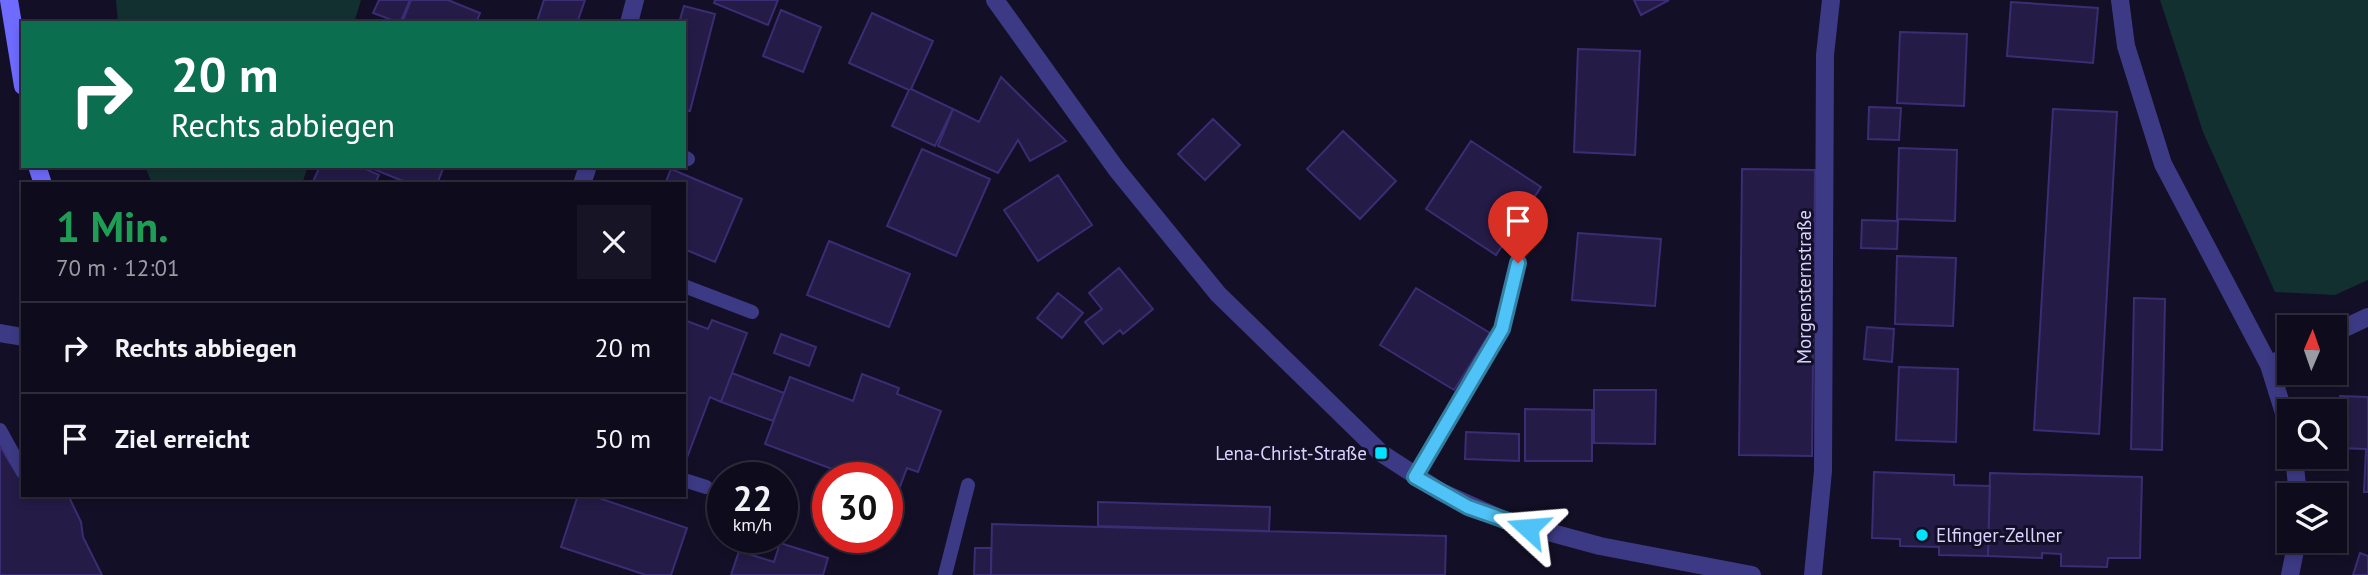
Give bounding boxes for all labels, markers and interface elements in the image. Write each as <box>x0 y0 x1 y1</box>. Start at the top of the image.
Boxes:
text: 20 m <box>171 42 278 106</box>
icon: right <box>56 49 147 140</box>
text: Rechts abbiegen <box>171 104 395 146</box>
pin <box>1488 191 1548 263</box>
text: 1 Min. <box>56 199 169 254</box>
icon: arrive <box>1499 202 1537 240</box>
button: close <box>577 205 651 279</box>
street label: Morgensternstraße <box>1792 210 1816 364</box>
text: 70 m · 12:01 <box>56 253 180 282</box>
north arrow <box>2277 315 2347 385</box>
map controls <box>2277 315 2347 553</box>
icon: right <box>56 329 94 367</box>
text: Rechts abbiegen <box>115 331 297 364</box>
text: 20 m <box>595 331 651 364</box>
button: search <box>2277 399 2347 469</box>
icon: arrive <box>56 420 94 458</box>
text: Ziel erreicht <box>115 422 250 455</box>
text: 50 m <box>595 422 651 455</box>
place label: Lena-Christ-Straße <box>1215 441 1367 465</box>
marker: Lena-Christ-Straße <box>1373 445 1389 461</box>
speed limit sign: 30 <box>812 462 903 553</box>
text: 22 <box>733 475 772 521</box>
button: layers <box>2277 483 2347 553</box>
position arrow <box>1491 491 1565 565</box>
text: km/h <box>733 513 772 536</box>
place label: Elfinger-Zellner <box>1936 523 2063 547</box>
marker: Elfinger-Zellner <box>1914 527 1930 543</box>

